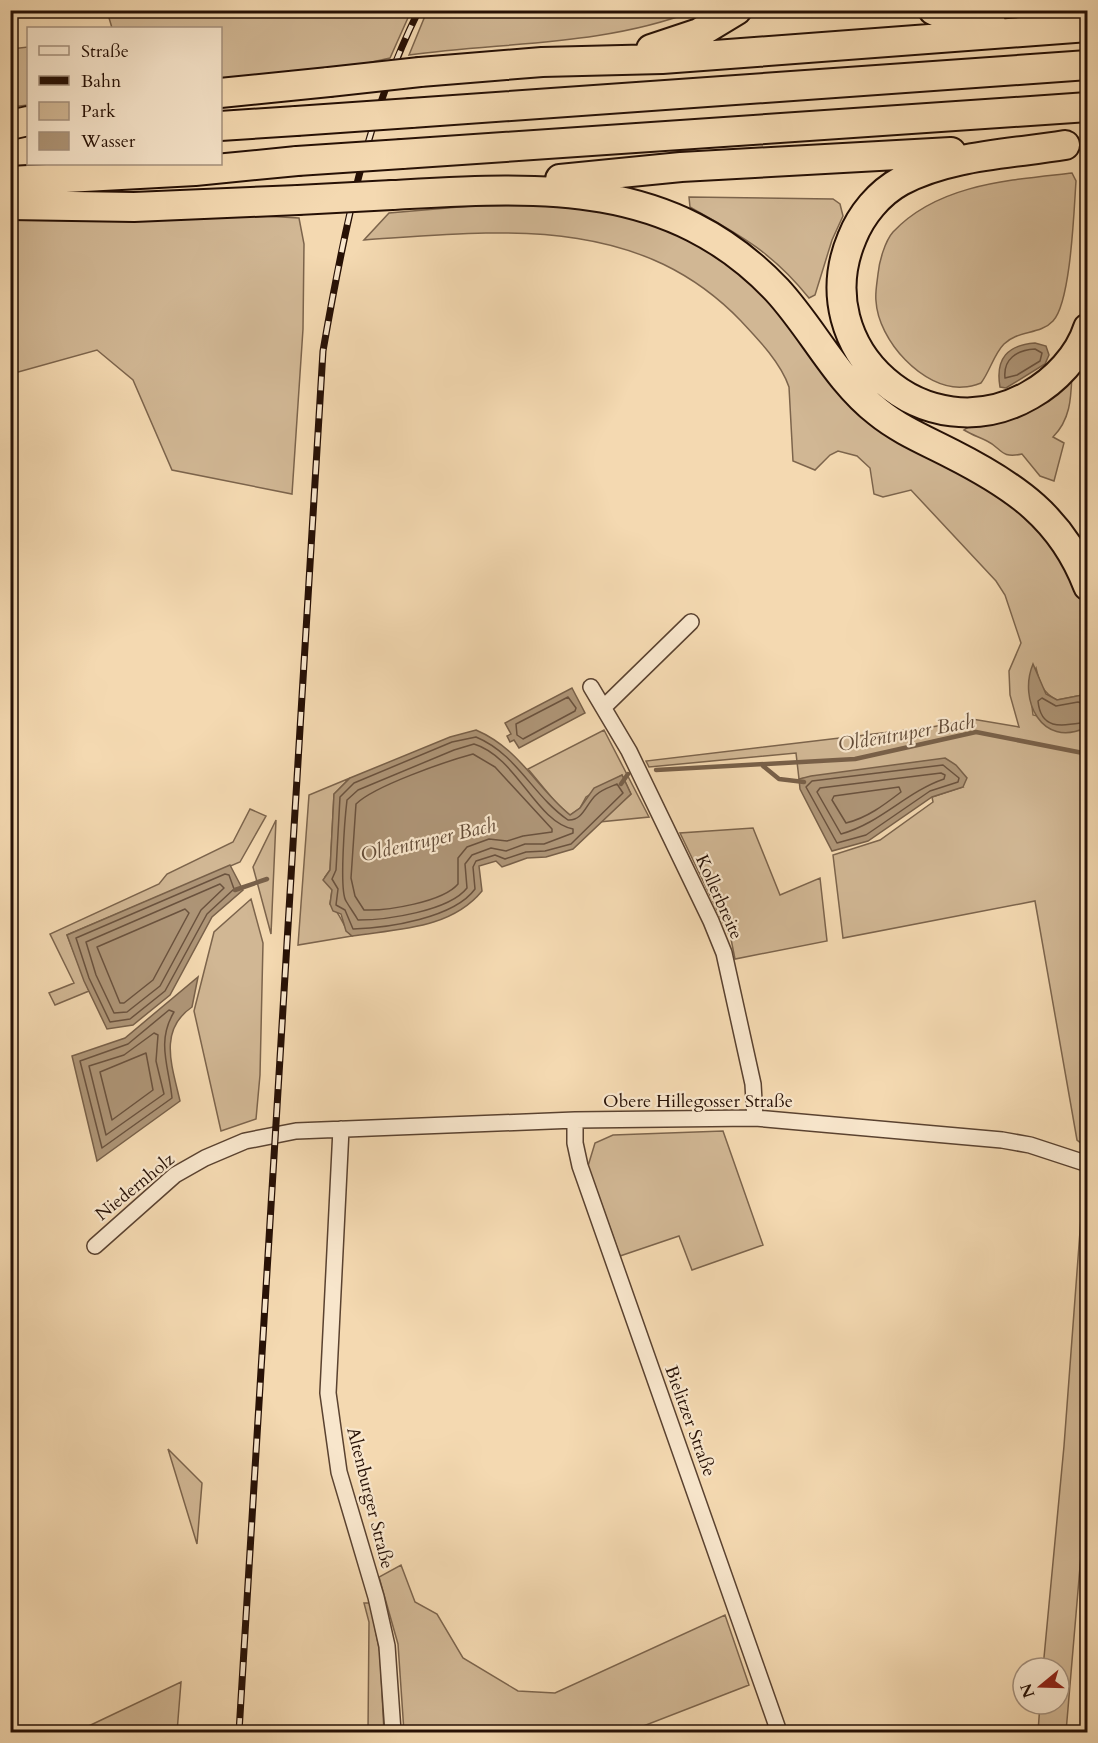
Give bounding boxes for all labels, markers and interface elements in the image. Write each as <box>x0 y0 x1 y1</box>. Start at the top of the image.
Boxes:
legend <box>27 27 222 165</box>
text: Straße <box>81 39 129 64</box>
text: Bahn <box>81 69 122 94</box>
text: Park <box>81 99 116 124</box>
text: Wasser <box>80 129 136 154</box>
water label: Oldentruper Bach <box>836 708 977 758</box>
water label: Oldentruper Bach <box>358 811 499 869</box>
street label: Kollerbreite <box>689 851 749 943</box>
street label: Obere Hillegosser Straße <box>603 1089 793 1114</box>
street label: Niedernholz <box>90 1147 180 1227</box>
street label: Bielitzer Straße <box>658 1362 722 1480</box>
street label: Altenburger Straße <box>340 1425 400 1571</box>
north arrow <box>1011 1656 1071 1716</box>
text: N <box>1015 1680 1040 1701</box>

